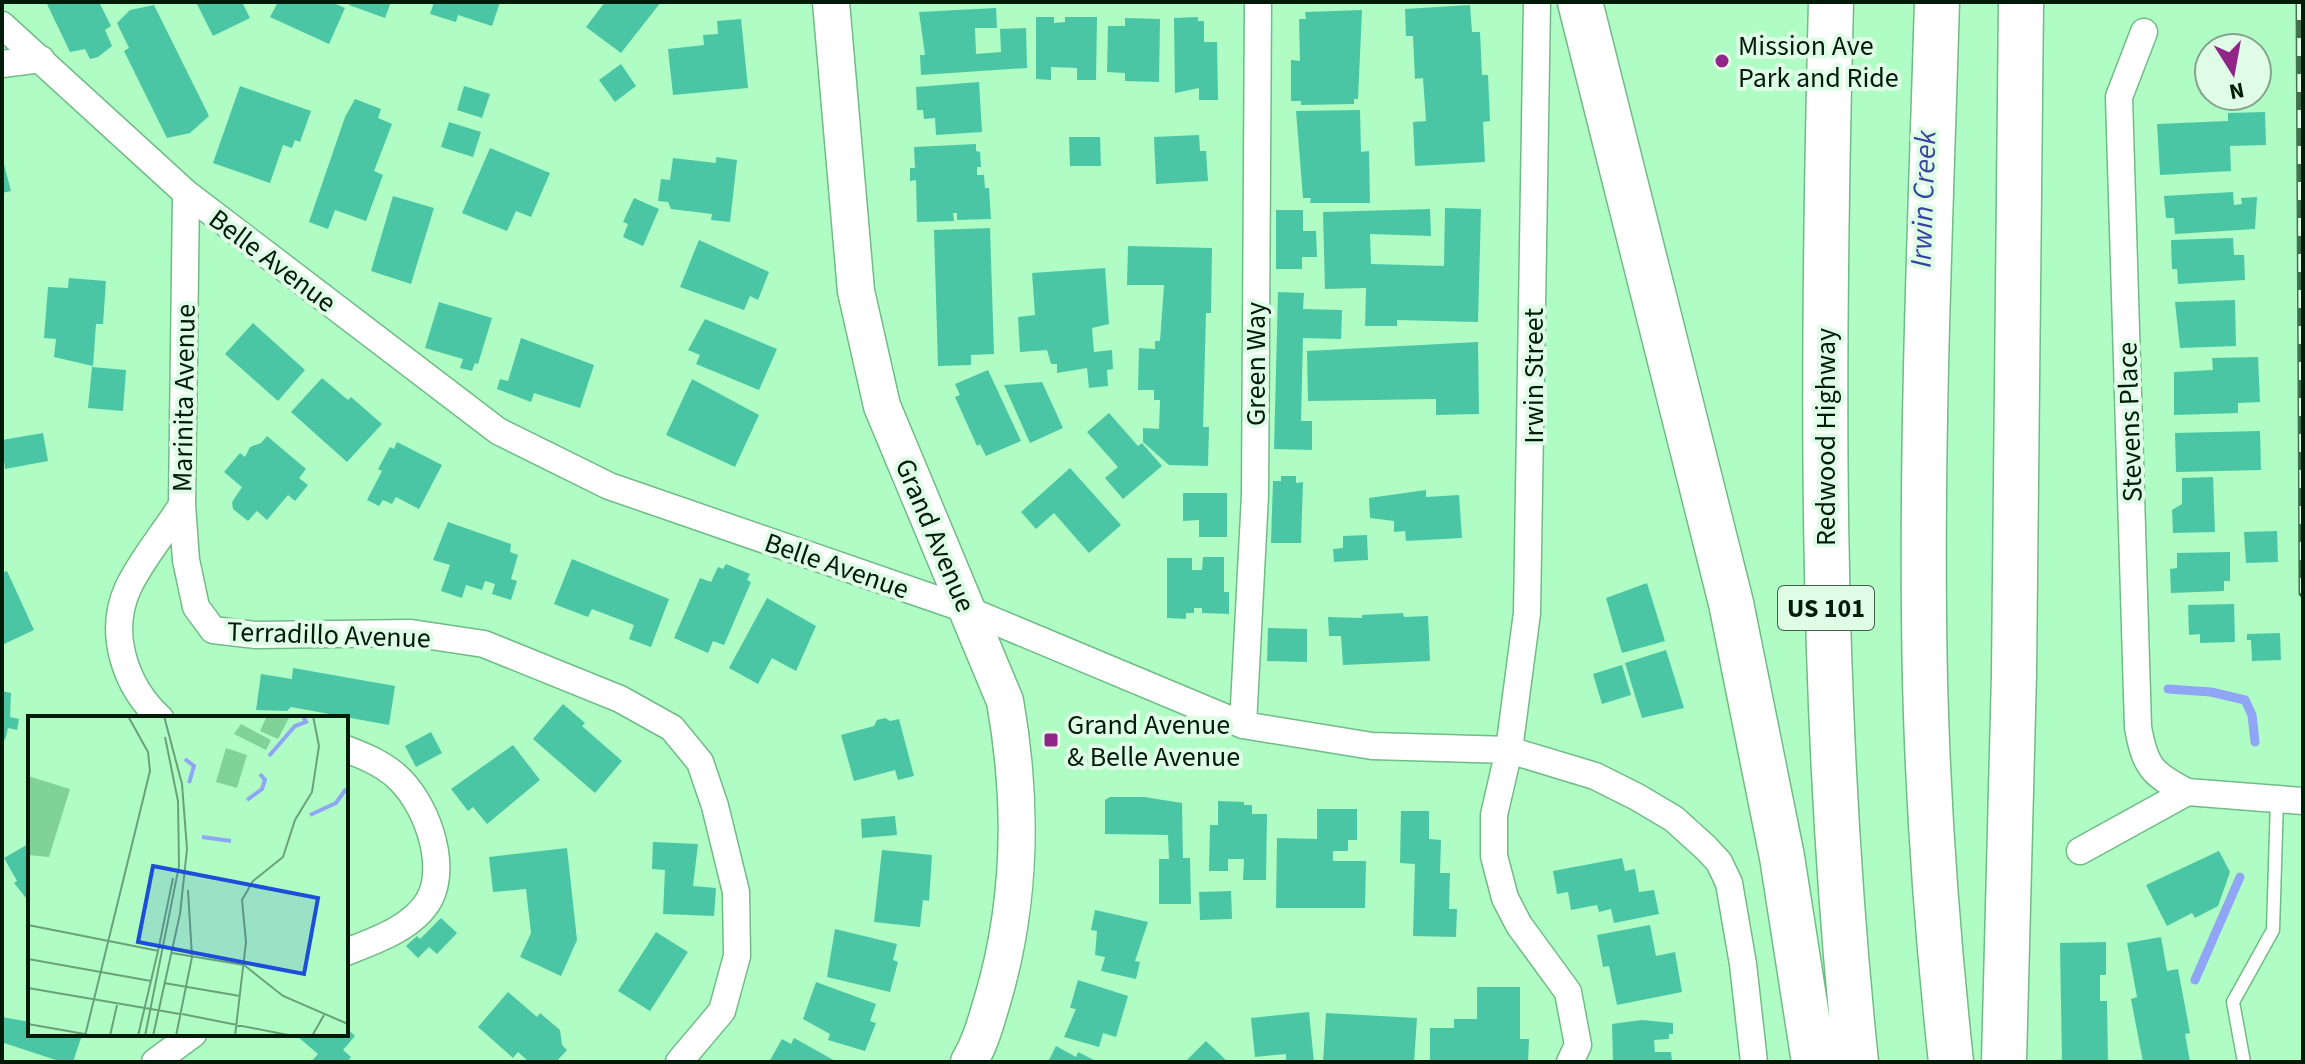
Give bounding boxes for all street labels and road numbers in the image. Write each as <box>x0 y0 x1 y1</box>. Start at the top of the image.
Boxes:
street label: Belle Avenue <box>200 200 345 322</box>
street label: Green Way <box>1236 302 1276 426</box>
street label: Marinita Avenue <box>162 304 206 492</box>
street label: Irwin Street <box>1514 308 1554 444</box>
street label: Redwood Highway <box>1806 328 1846 546</box>
street label: Stevens Place <box>2107 341 2153 503</box>
street label: Grand Avenue <box>885 452 985 618</box>
street label: Belle Avenue <box>759 523 914 609</box>
road number: US 101 <box>1778 586 1874 630</box>
street label: Terradillo Avenue <box>226 611 431 659</box>

